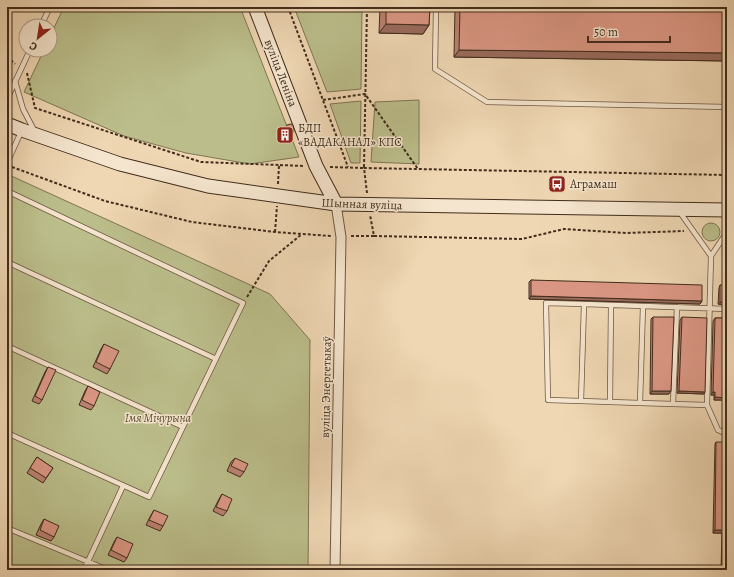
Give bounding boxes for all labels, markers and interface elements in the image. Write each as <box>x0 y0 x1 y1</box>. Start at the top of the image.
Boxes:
north arrow <box>18 18 58 58</box>
scale bar <box>588 18 670 44</box>
text: 50 m <box>594 24 618 40</box>
street label: вуліца Леніна <box>261 37 301 109</box>
text: С <box>26 38 40 54</box>
place label: БДП «ВАДАКАНАЛ» КПС <box>298 120 402 150</box>
building icon: БДП «ВАДАКАНАЛ» КПС <box>275 125 295 145</box>
bus stop icon: Аграмаш <box>547 174 567 194</box>
place label: Аграмаш <box>569 176 617 192</box>
street label: Шынная вуліца <box>321 195 403 213</box>
street label: вуліца Энергетыкаў <box>317 335 335 438</box>
park label: Імя Мічурына <box>125 410 192 426</box>

